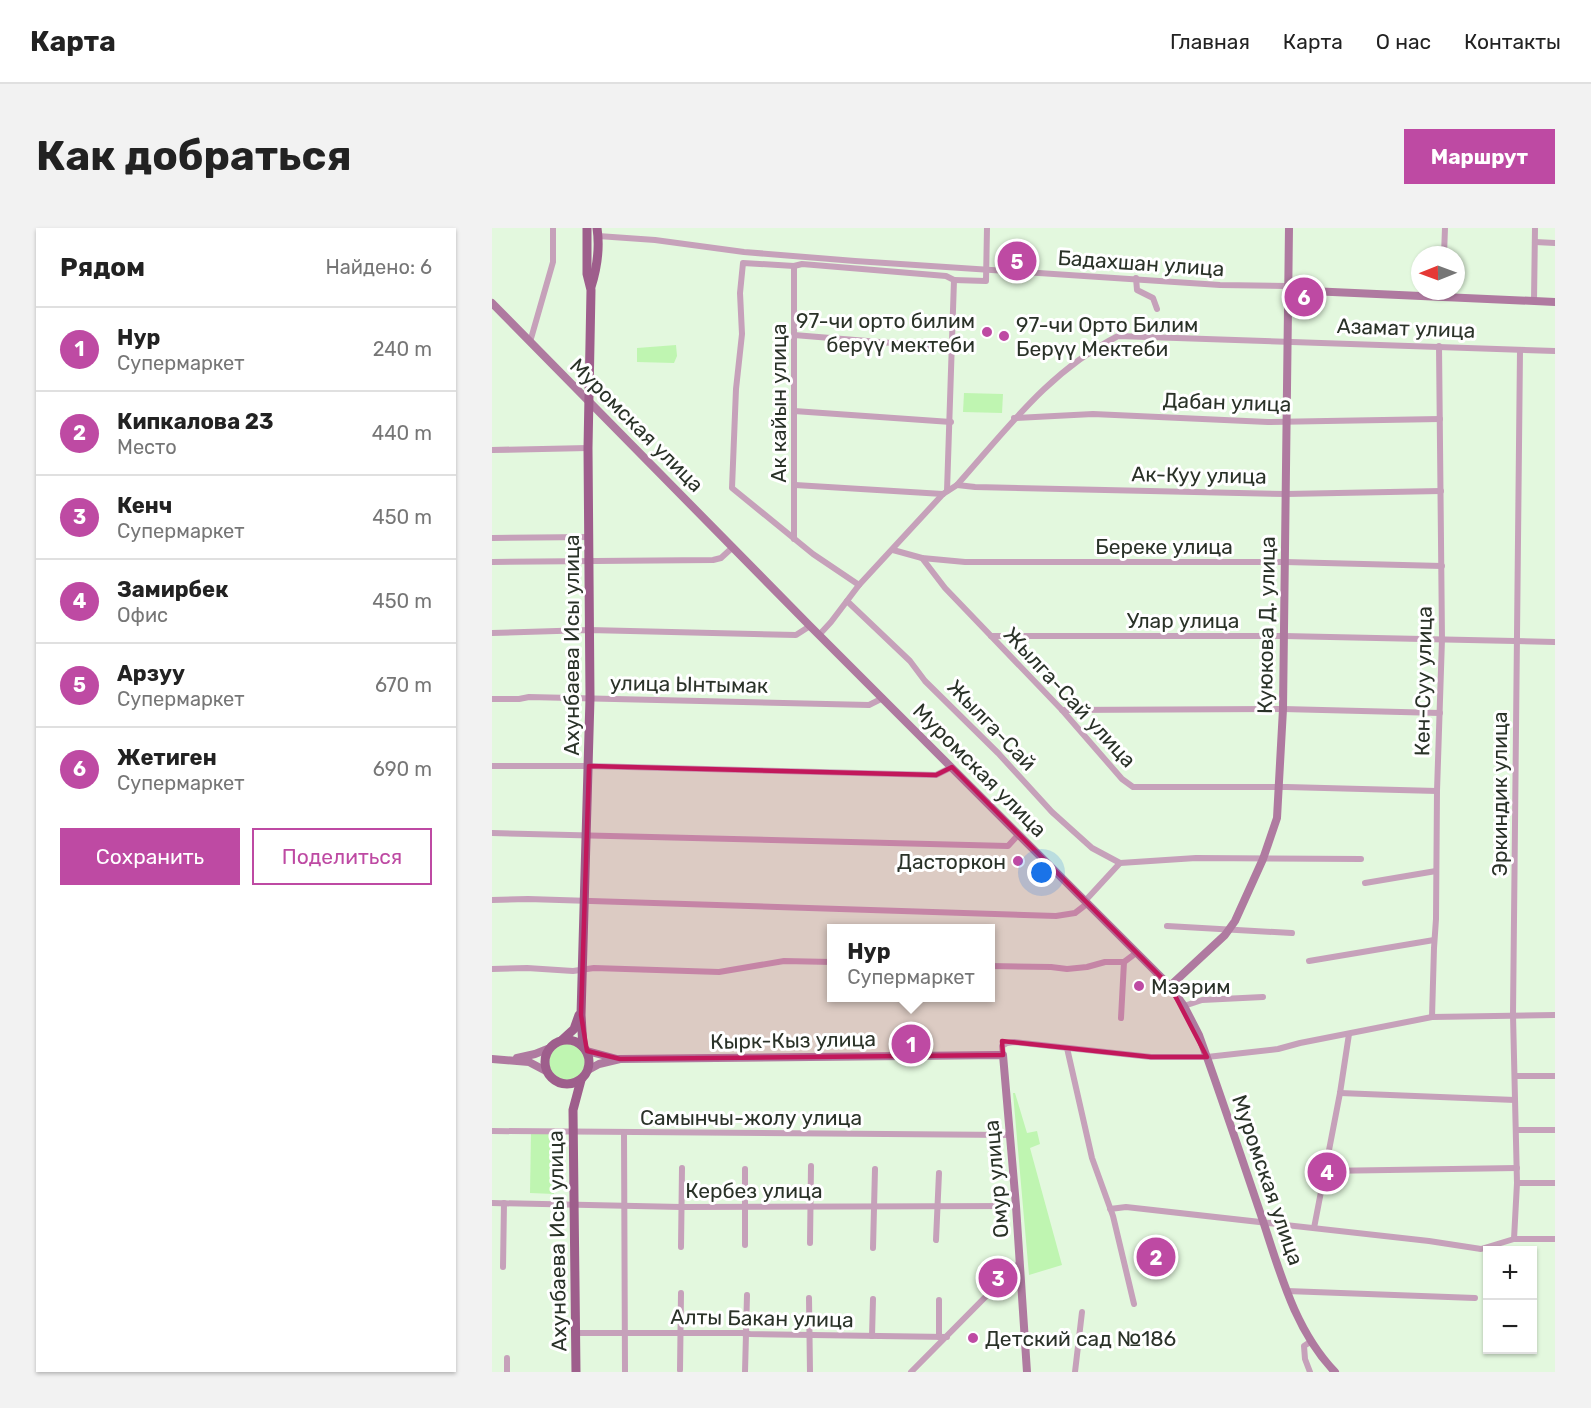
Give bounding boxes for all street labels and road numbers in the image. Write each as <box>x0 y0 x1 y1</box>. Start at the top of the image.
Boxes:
street label: Бадахшан улица <box>1057 245 1225 281</box>
street label: Азамат улица <box>1336 313 1476 343</box>
street label: Ак кайын улица <box>766 323 791 483</box>
street label: Муромская улица <box>565 353 709 497</box>
street label: Дабан улица <box>1162 387 1292 417</box>
street label: Ак-Куу улица <box>1131 461 1267 489</box>
street label: Ахунбаева Исы улица <box>559 534 584 756</box>
street label: Береке улица <box>1095 534 1233 559</box>
street label: Куюкова Д. улица <box>1252 536 1280 714</box>
street label: Кен-Суу улица <box>1409 606 1437 756</box>
street label: Улар улица <box>1127 608 1239 633</box>
street label: Жылга-Сай улица <box>999 622 1141 772</box>
street label: улица Ынтымак <box>610 670 768 698</box>
street label: Жылга-Сай <box>942 674 1042 776</box>
street label: Муромская улица <box>908 698 1052 842</box>
street label: Эркиндик улица <box>1487 712 1512 877</box>
street label: Кырк-Кыз улица <box>710 1026 876 1054</box>
street label: Муромская улица <box>1227 1092 1309 1268</box>
street label: Самынчы-жолу улица <box>640 1105 862 1130</box>
street label: Омур улица <box>978 1119 1014 1239</box>
street label: Ахунбаева Исы улица <box>543 1130 571 1352</box>
street label: Кербез улица <box>685 1178 823 1203</box>
street label: Алты Бакан улица <box>670 1304 854 1332</box>

